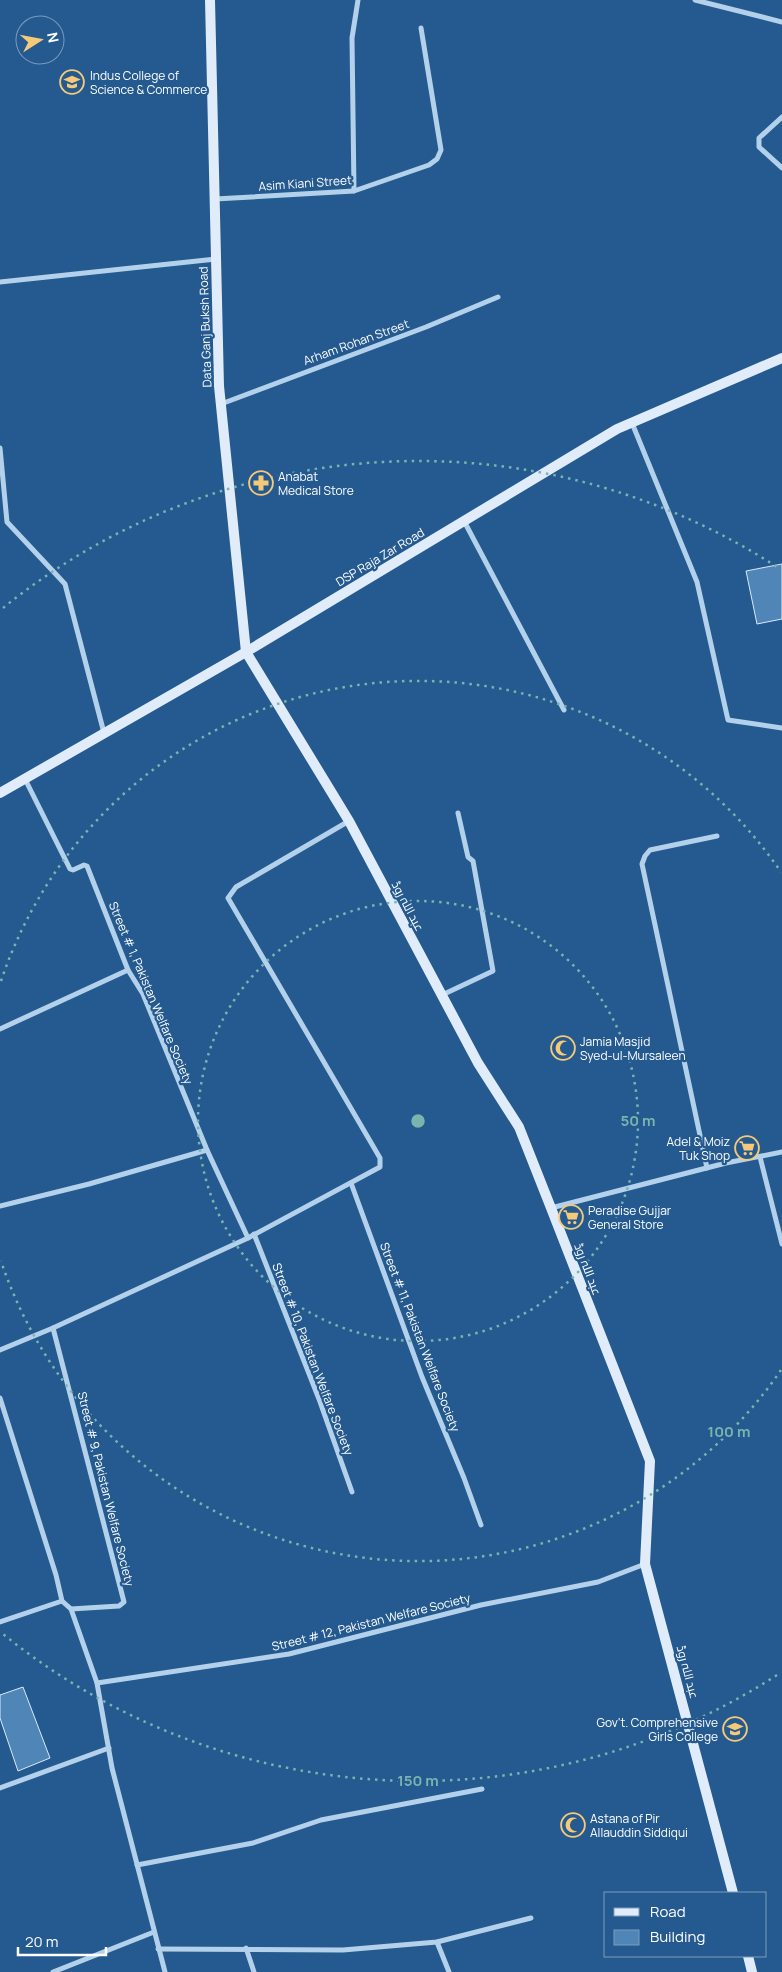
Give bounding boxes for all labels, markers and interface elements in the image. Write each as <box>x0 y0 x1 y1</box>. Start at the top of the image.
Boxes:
north arrow <box>15 15 65 65</box>
text: N <box>43 31 64 44</box>
place label: Indus College of Science & Commerce <box>90 67 207 98</box>
school or university icon: Indus College of Science & Commerce <box>59 69 85 95</box>
street label: Asim Kiani Street <box>258 171 352 195</box>
street label: Data Ganj Buksh Road <box>194 266 216 388</box>
street label: Arham Rohan Street <box>301 315 411 369</box>
place label: Anabat Medical Store <box>278 468 354 499</box>
pharmacy icon: Anabat Medical Store <box>248 470 274 496</box>
street label: DSP Raja Zar Road <box>333 524 427 590</box>
street label: عبد اللہ روڈ <box>388 878 428 934</box>
street label: Street # 1, Pakistan Welfare Society <box>105 899 198 1088</box>
place label: Jamia Masjid Syed-ul-Mursaleen <box>580 1033 686 1064</box>
mosque icon: Jamia Masjid Syed-ul-Mursaleen <box>550 1035 576 1061</box>
text: 50 m <box>620 1110 656 1131</box>
centre of rings <box>409 1112 427 1130</box>
place label: Adel & Moiz Tuk Shop <box>667 1133 730 1164</box>
supermarket icon: Adel & Moiz Tuk Shop <box>734 1135 760 1161</box>
place label: Peradise Gujjar General Store <box>588 1202 672 1233</box>
supermarket icon: Peradise Gujjar General Store <box>558 1204 584 1230</box>
street label: Street # 11, Pakistan Welfare Society <box>376 1240 464 1435</box>
street label: عبد اللہ روڈ <box>570 1241 606 1297</box>
street label: Street # 10, Pakistan Welfare Society <box>268 1260 358 1458</box>
street label: Street # 9, Pakistan Welfare Society <box>74 1390 139 1589</box>
text: 100 m <box>708 1421 750 1442</box>
street label: Street # 12, Pakistan Welfare Society <box>270 1589 473 1655</box>
street label: عبد اللہ روڈ <box>673 1643 703 1701</box>
place label: Gov't. Comprehensive Girls College <box>597 1714 718 1745</box>
school or university icon: Gov't. Comprehensive Girls College <box>722 1716 748 1742</box>
text: 150 m <box>397 1770 439 1791</box>
place label: Astana of Pir Allauddin Siddiqui <box>590 1810 688 1841</box>
mosque icon: Astana of Pir Allauddin Siddiqui <box>560 1812 586 1838</box>
legend <box>604 1892 767 1957</box>
text: Road <box>650 1901 686 1922</box>
scale bar <box>18 1924 105 1956</box>
text: Building <box>650 1926 705 1947</box>
text: 20 m <box>25 1931 58 1952</box>

